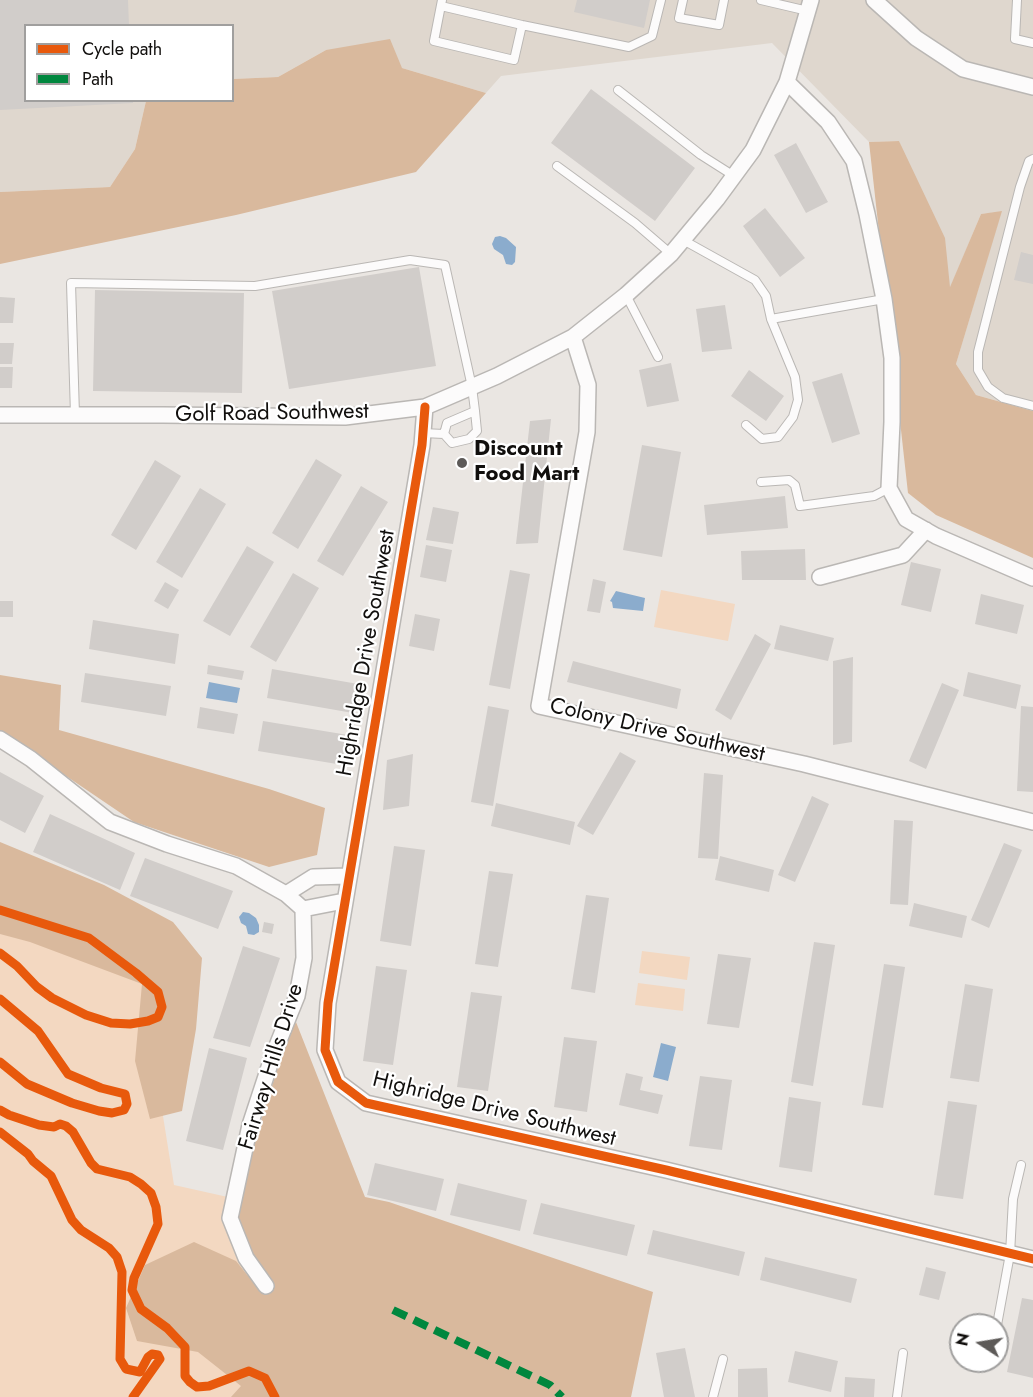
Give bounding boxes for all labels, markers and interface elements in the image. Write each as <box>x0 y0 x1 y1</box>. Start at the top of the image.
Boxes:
legend <box>24 24 234 102</box>
text: Cycle path <box>82 36 162 62</box>
text: Path <box>82 66 114 92</box>
street label: Golf Road Southwest <box>175 399 369 429</box>
place label: Discount Food Mart <box>474 437 579 488</box>
marker: Discount Food Mart <box>455 456 469 470</box>
street label: Highridge Drive Southwest <box>332 528 402 778</box>
street label: Colony Drive Southwest <box>547 693 767 769</box>
street label: Fairway Hills Drive <box>234 981 310 1153</box>
street label: Highridge Drive Southwest <box>370 1067 618 1153</box>
north arrow <box>949 1313 1009 1373</box>
text: N <box>950 1331 975 1348</box>

